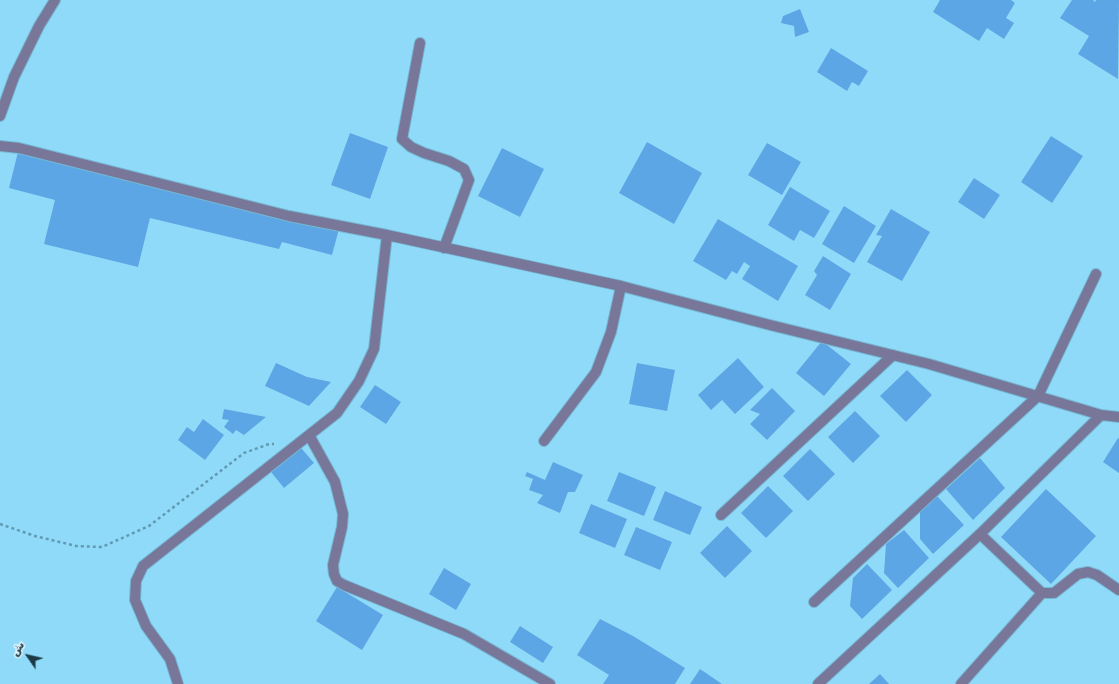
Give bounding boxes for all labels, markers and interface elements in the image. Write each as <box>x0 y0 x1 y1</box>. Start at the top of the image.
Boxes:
north arrow <box>8 636 48 676</box>
text: ش <box>8 639 27 659</box>

